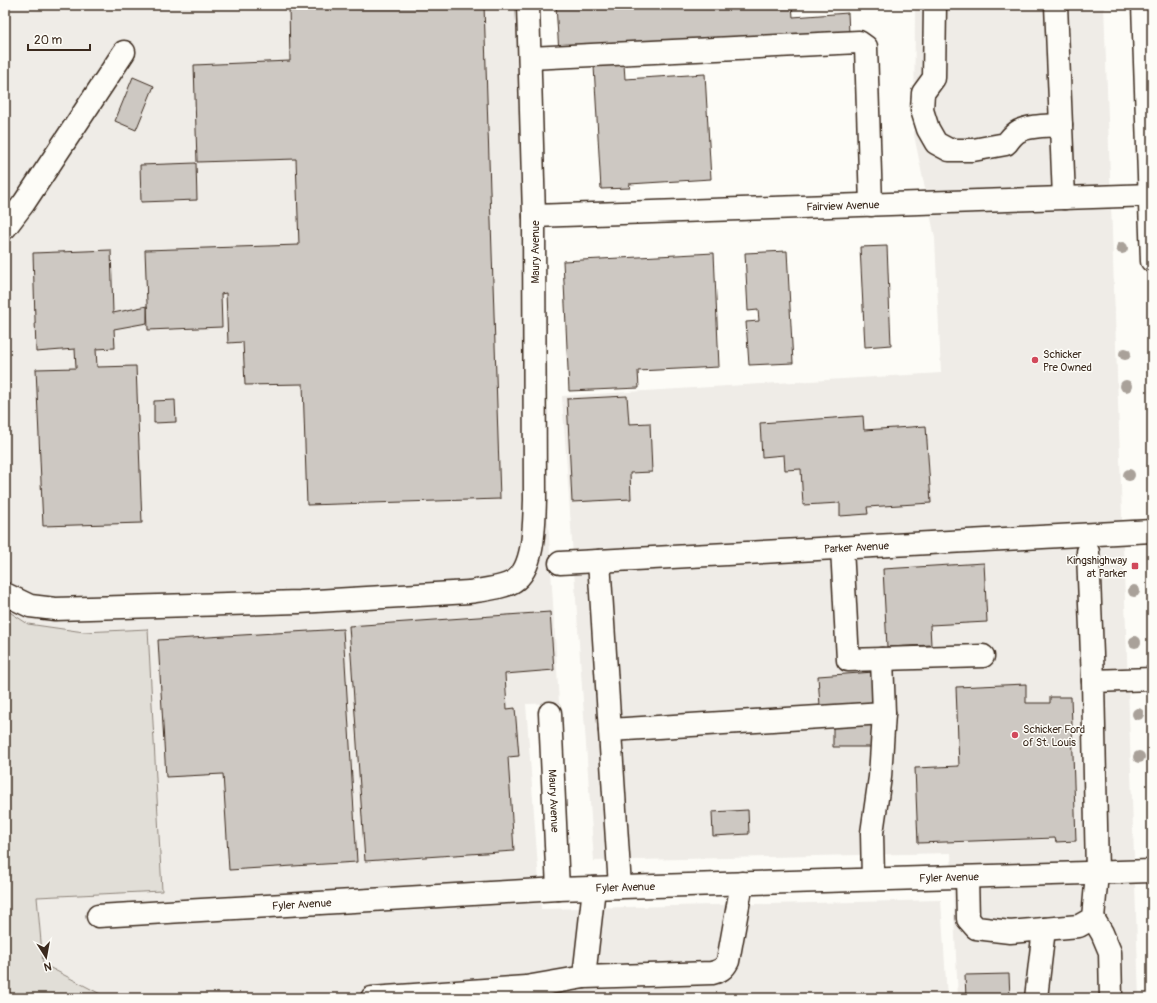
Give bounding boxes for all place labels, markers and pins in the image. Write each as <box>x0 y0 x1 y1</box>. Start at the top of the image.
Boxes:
place label: Schicker Pre Owned <box>1043 348 1092 374</box>
marker: Schicker Pre Owned <box>1030 355 1040 365</box>
place label: Kingshighway at Parker <box>1067 554 1127 580</box>
marker: Kingshighway at Parker <box>1130 561 1140 571</box>
place label: Schicker Ford of St. Louis <box>1023 723 1085 749</box>
marker: Schicker Ford of St. Louis <box>1010 730 1020 740</box>

